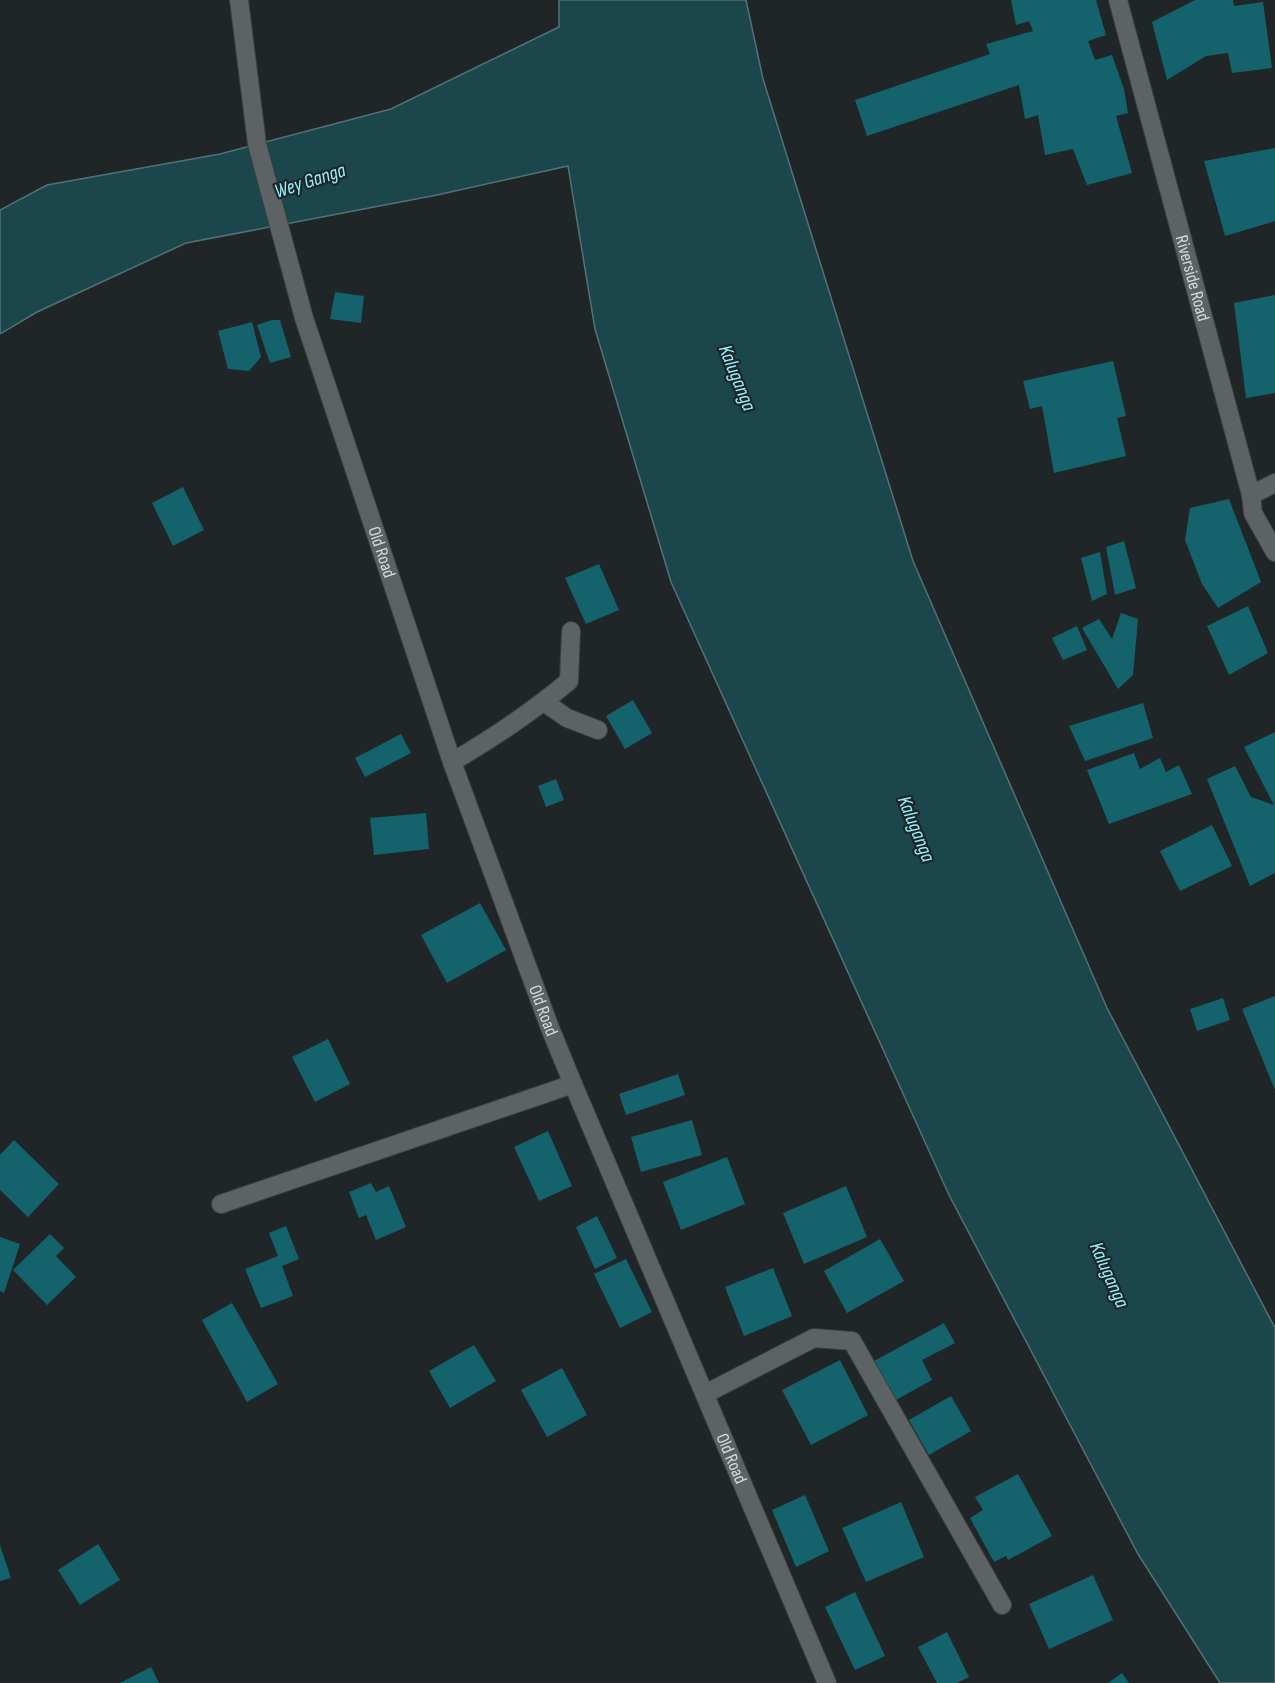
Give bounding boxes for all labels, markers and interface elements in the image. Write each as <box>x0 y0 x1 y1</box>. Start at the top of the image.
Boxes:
water label: Wey Ganga <box>271 158 349 204</box>
street label: Riverside Road <box>1171 233 1214 323</box>
water label: Kaluganga <box>713 341 761 415</box>
street label: Old Road <box>364 524 400 580</box>
water label: Kaluganga <box>892 792 940 866</box>
street label: Old Road <box>525 982 563 1039</box>
water label: Kaluganga <box>1084 1238 1134 1312</box>
street label: Old Road <box>712 1430 752 1487</box>

